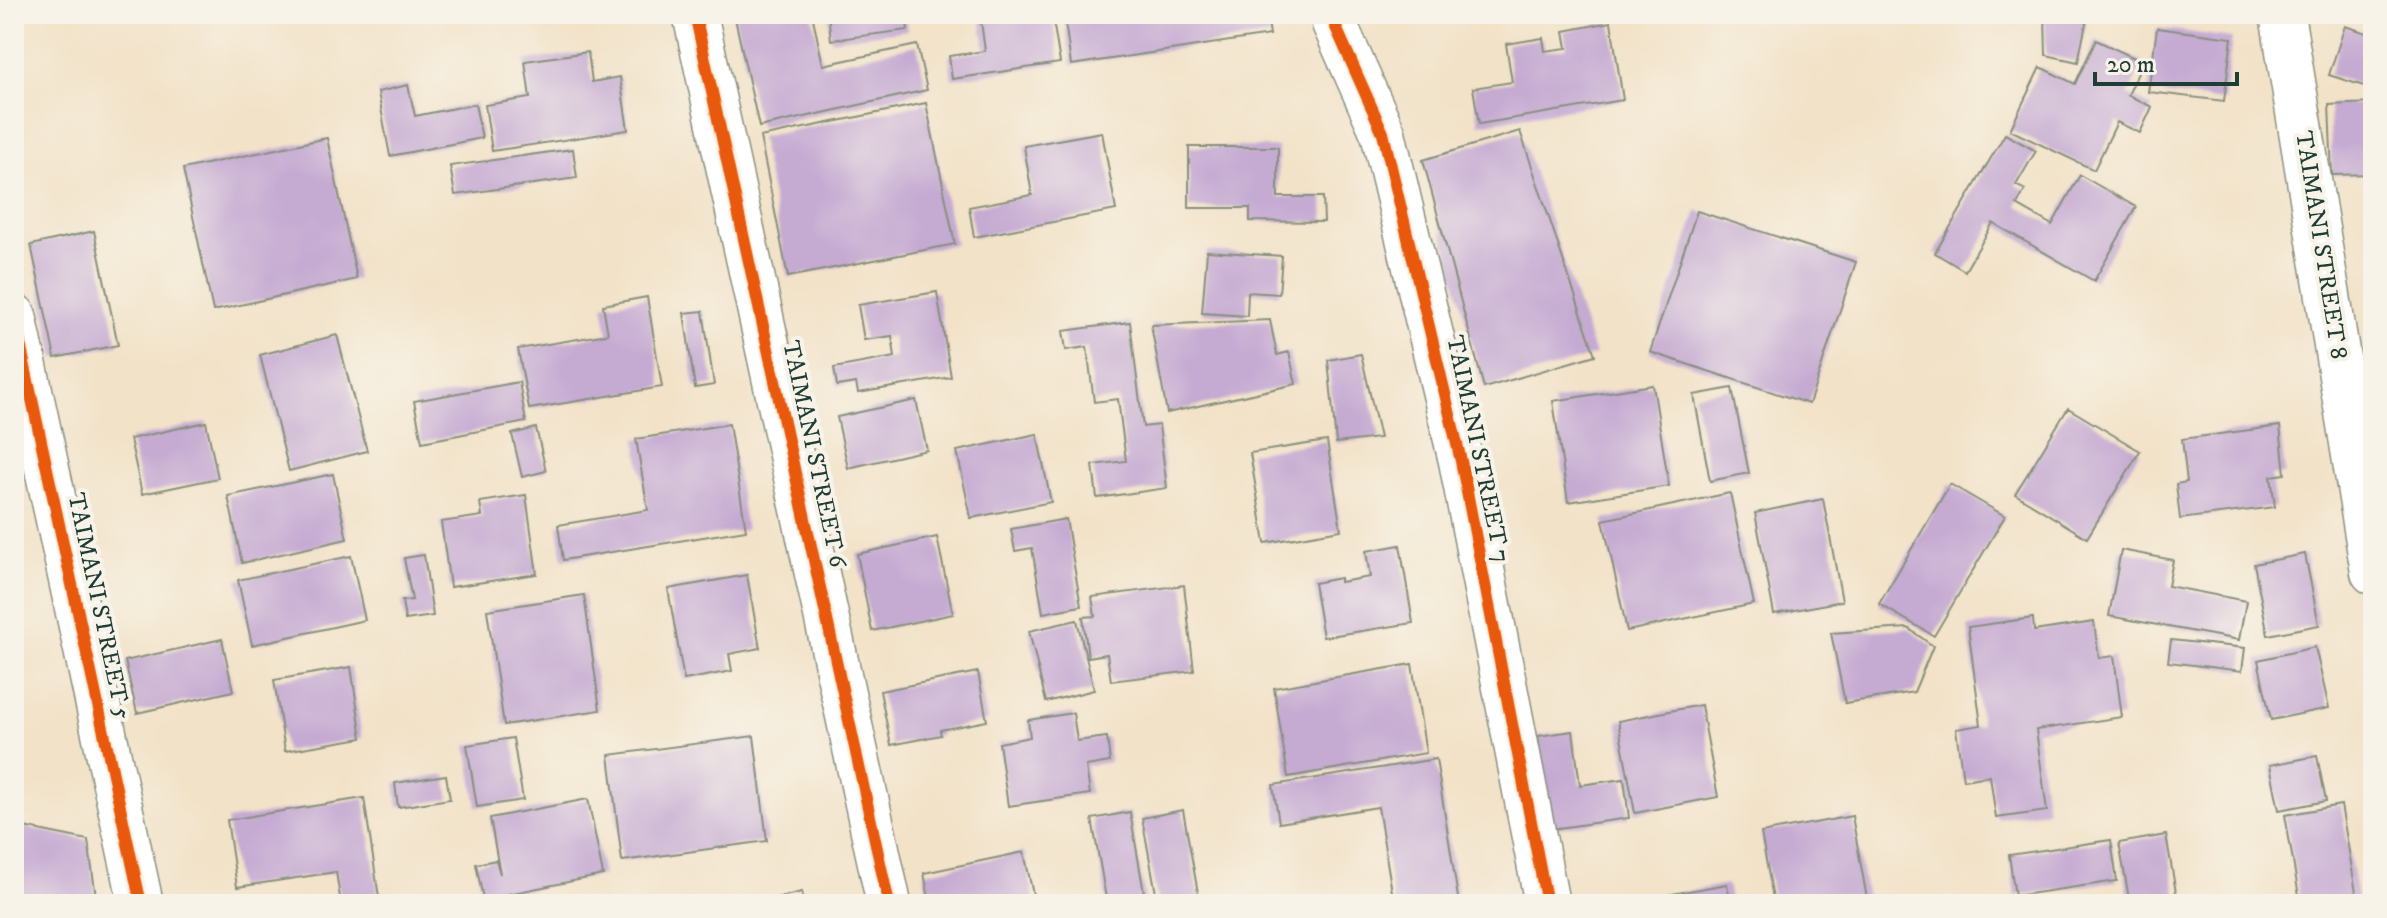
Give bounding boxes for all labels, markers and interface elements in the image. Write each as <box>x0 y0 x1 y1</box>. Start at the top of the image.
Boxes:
scale bar <box>2095 36 2237 86</box>
text: 20 m <box>2107 50 2155 80</box>
street label: TAIMANI STREET 8 <box>2288 129 2354 361</box>
street label: TAIMANI STREET 7 <box>1439 333 1517 565</box>
street label: TAIMANI STREET 6 <box>775 338 853 572</box>
street label: TAIMANI STREET 5 <box>60 490 138 722</box>

